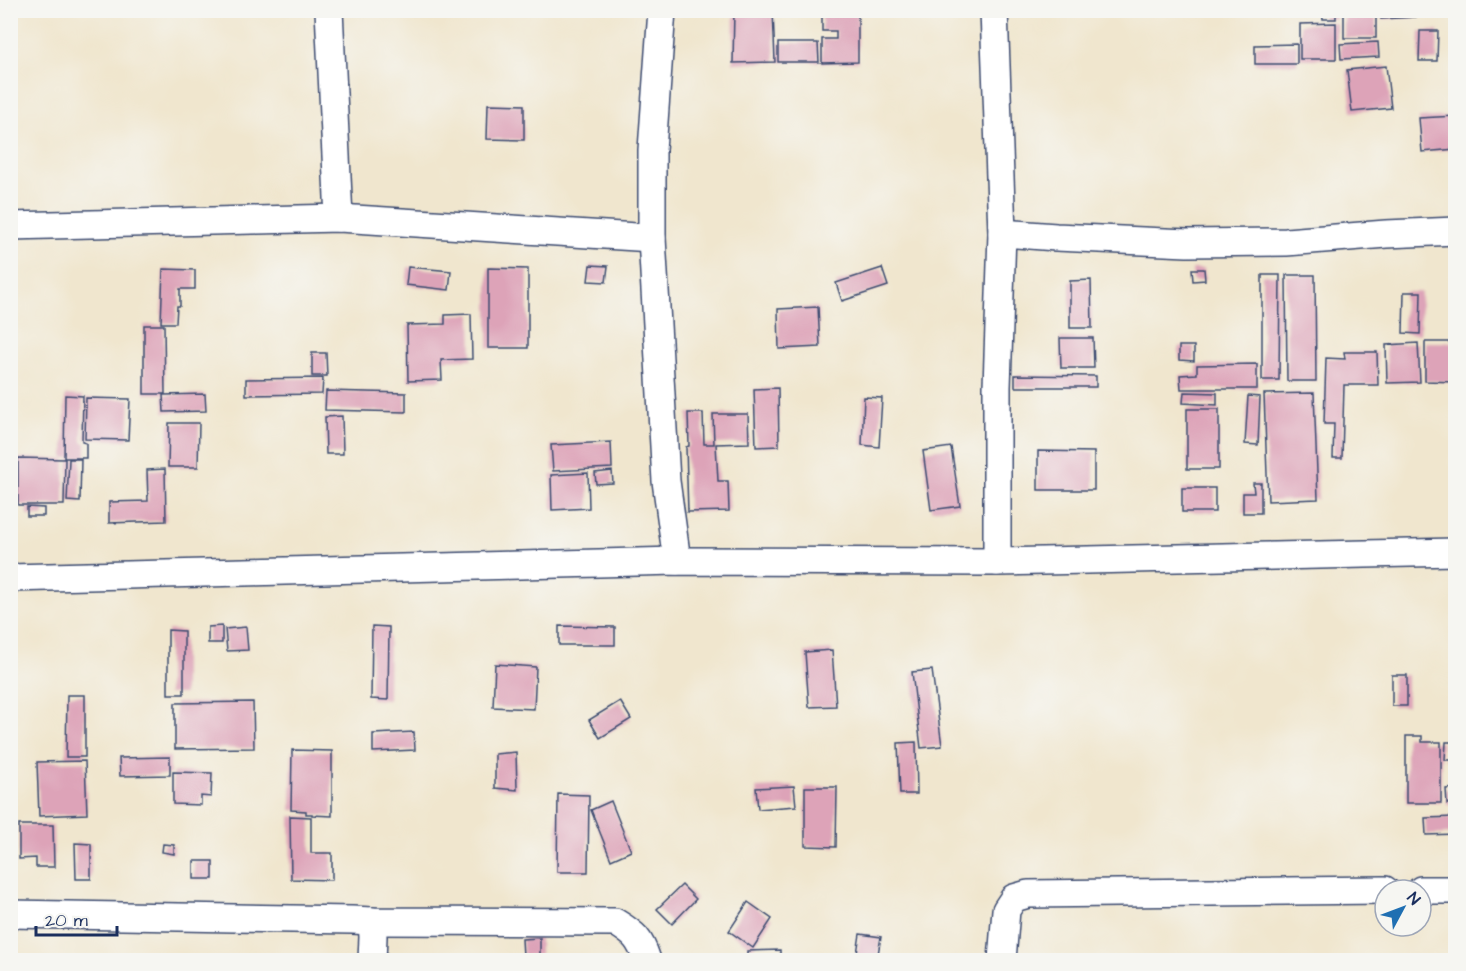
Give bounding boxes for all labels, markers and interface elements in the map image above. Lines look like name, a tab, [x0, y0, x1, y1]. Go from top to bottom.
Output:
north arrow	[1373, 878, 1433, 938]
text: N	[1402, 888, 1425, 910]
scale bar	[36, 899, 117, 937]
text: 20 m	[45, 908, 88, 933]

